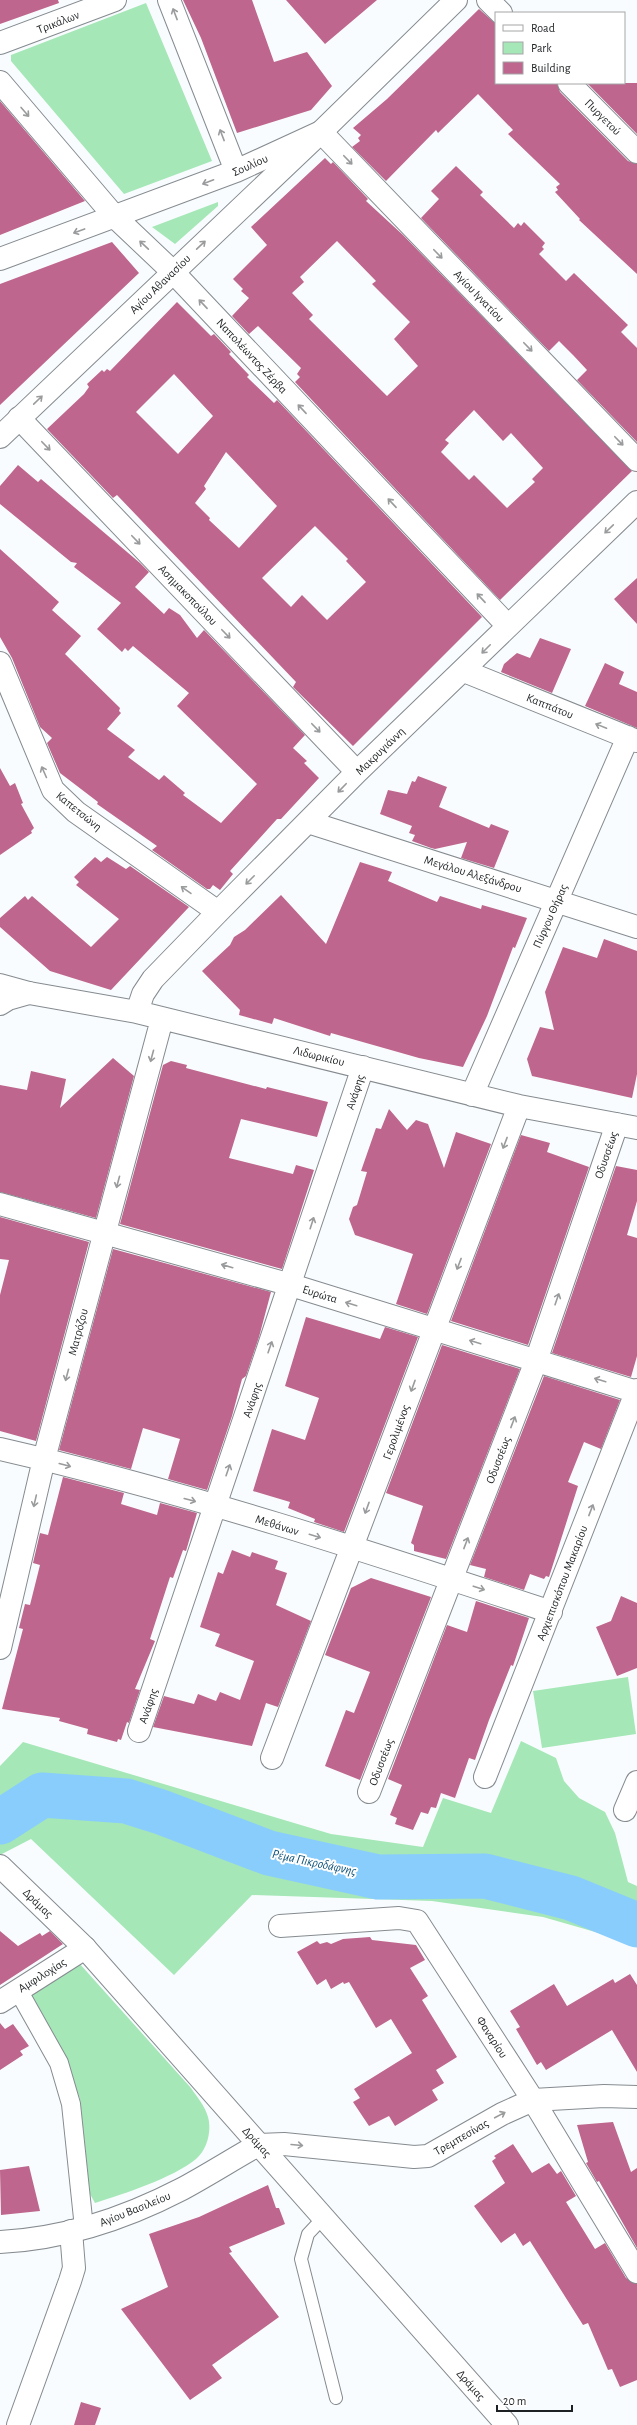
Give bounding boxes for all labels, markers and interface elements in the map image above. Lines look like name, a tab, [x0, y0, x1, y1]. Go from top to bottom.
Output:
street label: Τρικάλων	[35, 8, 81, 36]
one-way arrow	[170, 8, 178, 20]
legend	[495, 12, 625, 84]
text: Road	[531, 22, 555, 34]
text: Park	[531, 42, 552, 54]
text: Building	[531, 62, 571, 74]
street label: Πυργετού	[583, 97, 623, 137]
one-way arrow	[21, 106, 30, 117]
one-way arrow	[217, 130, 225, 142]
street label: Σουλίου	[230, 152, 270, 178]
one-way arrow	[343, 155, 353, 165]
one-way arrow	[202, 179, 215, 186]
one-way arrow	[73, 227, 85, 235]
one-way arrow	[139, 240, 149, 250]
one-way arrow	[196, 240, 206, 250]
one-way arrow	[433, 249, 443, 259]
street label: Αγίου Αθανασίου	[127, 252, 193, 316]
street label: Αγίου Ιγνατίου	[452, 268, 507, 324]
one-way arrow	[199, 299, 208, 309]
street label: Ναπολέωντος Ζέρβα	[214, 316, 290, 396]
one-way arrow	[524, 342, 533, 352]
one-way arrow	[33, 395, 43, 405]
one-way arrow	[297, 404, 307, 414]
one-way arrow	[614, 436, 624, 446]
one-way arrow	[41, 441, 51, 451]
one-way arrow	[387, 498, 396, 508]
one-way arrow	[604, 524, 614, 534]
one-way arrow	[131, 535, 141, 545]
street label: Ασημακοπούλου	[156, 563, 220, 628]
one-way arrow	[476, 593, 486, 603]
one-way arrow	[221, 629, 231, 639]
one-way arrow	[481, 644, 491, 654]
street label: Καππάτου	[525, 691, 575, 721]
one-way arrow	[595, 722, 607, 730]
one-way arrow	[311, 723, 321, 733]
street label: Μακρυγιάννη	[353, 725, 407, 777]
one-way arrow	[40, 767, 48, 779]
one-way arrow	[337, 783, 347, 793]
street label: Καπετσώνη	[54, 789, 104, 833]
street label: Μεγάλου Αλεξάνδρου	[422, 853, 523, 896]
one-way arrow	[245, 875, 255, 885]
street label: Πύργου Θήρας	[531, 882, 570, 950]
one-way arrow	[181, 885, 192, 894]
street label: Λιδωρικίου	[292, 1044, 346, 1068]
one-way arrow	[148, 1050, 155, 1063]
street label: Ανάφης	[344, 1073, 367, 1111]
street label: Οδυσσέως	[592, 1129, 621, 1181]
one-way arrow	[500, 1136, 508, 1148]
one-way arrow	[114, 1175, 122, 1188]
one-way arrow	[309, 1217, 316, 1230]
one-way arrow	[454, 1258, 462, 1270]
one-way arrow	[220, 1262, 233, 1269]
street label: Ευρώτα	[301, 1283, 339, 1305]
one-way arrow	[554, 1293, 561, 1306]
one-way arrow	[346, 1299, 358, 1307]
street label: Ματρόζου	[66, 1307, 91, 1357]
one-way arrow	[469, 1338, 482, 1345]
one-way arrow	[267, 1341, 275, 1353]
one-way arrow	[63, 1369, 70, 1382]
one-way arrow	[593, 1376, 606, 1383]
one-way arrow	[408, 1379, 416, 1391]
street label: Ανάφης	[240, 1381, 265, 1419]
street label: Γερολιμένος	[381, 1403, 413, 1461]
one-way arrow	[509, 1416, 517, 1428]
street label: Οδυσσέως	[484, 1435, 513, 1485]
one-way arrow	[58, 1462, 71, 1469]
one-way arrow	[225, 1464, 233, 1476]
one-way arrow	[30, 1494, 38, 1507]
one-way arrow	[184, 1496, 197, 1504]
one-way arrow	[363, 1501, 371, 1513]
one-way arrow	[587, 1505, 595, 1517]
street label: Μεθάνων	[254, 1513, 300, 1537]
street label: Αρχιεπισκόπου Μακαρίου	[534, 1524, 590, 1642]
one-way arrow	[308, 1533, 321, 1540]
one-way arrow	[462, 1537, 470, 1549]
one-way arrow	[472, 1585, 485, 1592]
street label: Ανάφης	[136, 1687, 161, 1725]
street label: Οδυσσέως	[367, 1737, 396, 1787]
water label: Ρέμα Πικροδάφνης	[271, 1848, 358, 1878]
street label: Δράμας	[20, 1886, 56, 1921]
street label: Αμφιλοχίας	[16, 1955, 69, 1995]
street label: Φαναρίου	[474, 2014, 510, 2060]
one-way arrow	[494, 2111, 506, 2118]
street label: Τρεμπεσίνας	[432, 2116, 491, 2158]
street label: Δράμας	[240, 2124, 274, 2160]
one-way arrow	[290, 2141, 303, 2149]
street label: Αγίου Βασιλείου	[98, 2189, 172, 2229]
street label: Δράμας	[454, 2367, 488, 2404]
scale bar	[497, 2387, 572, 2413]
text: 20 m	[503, 2395, 526, 2407]

